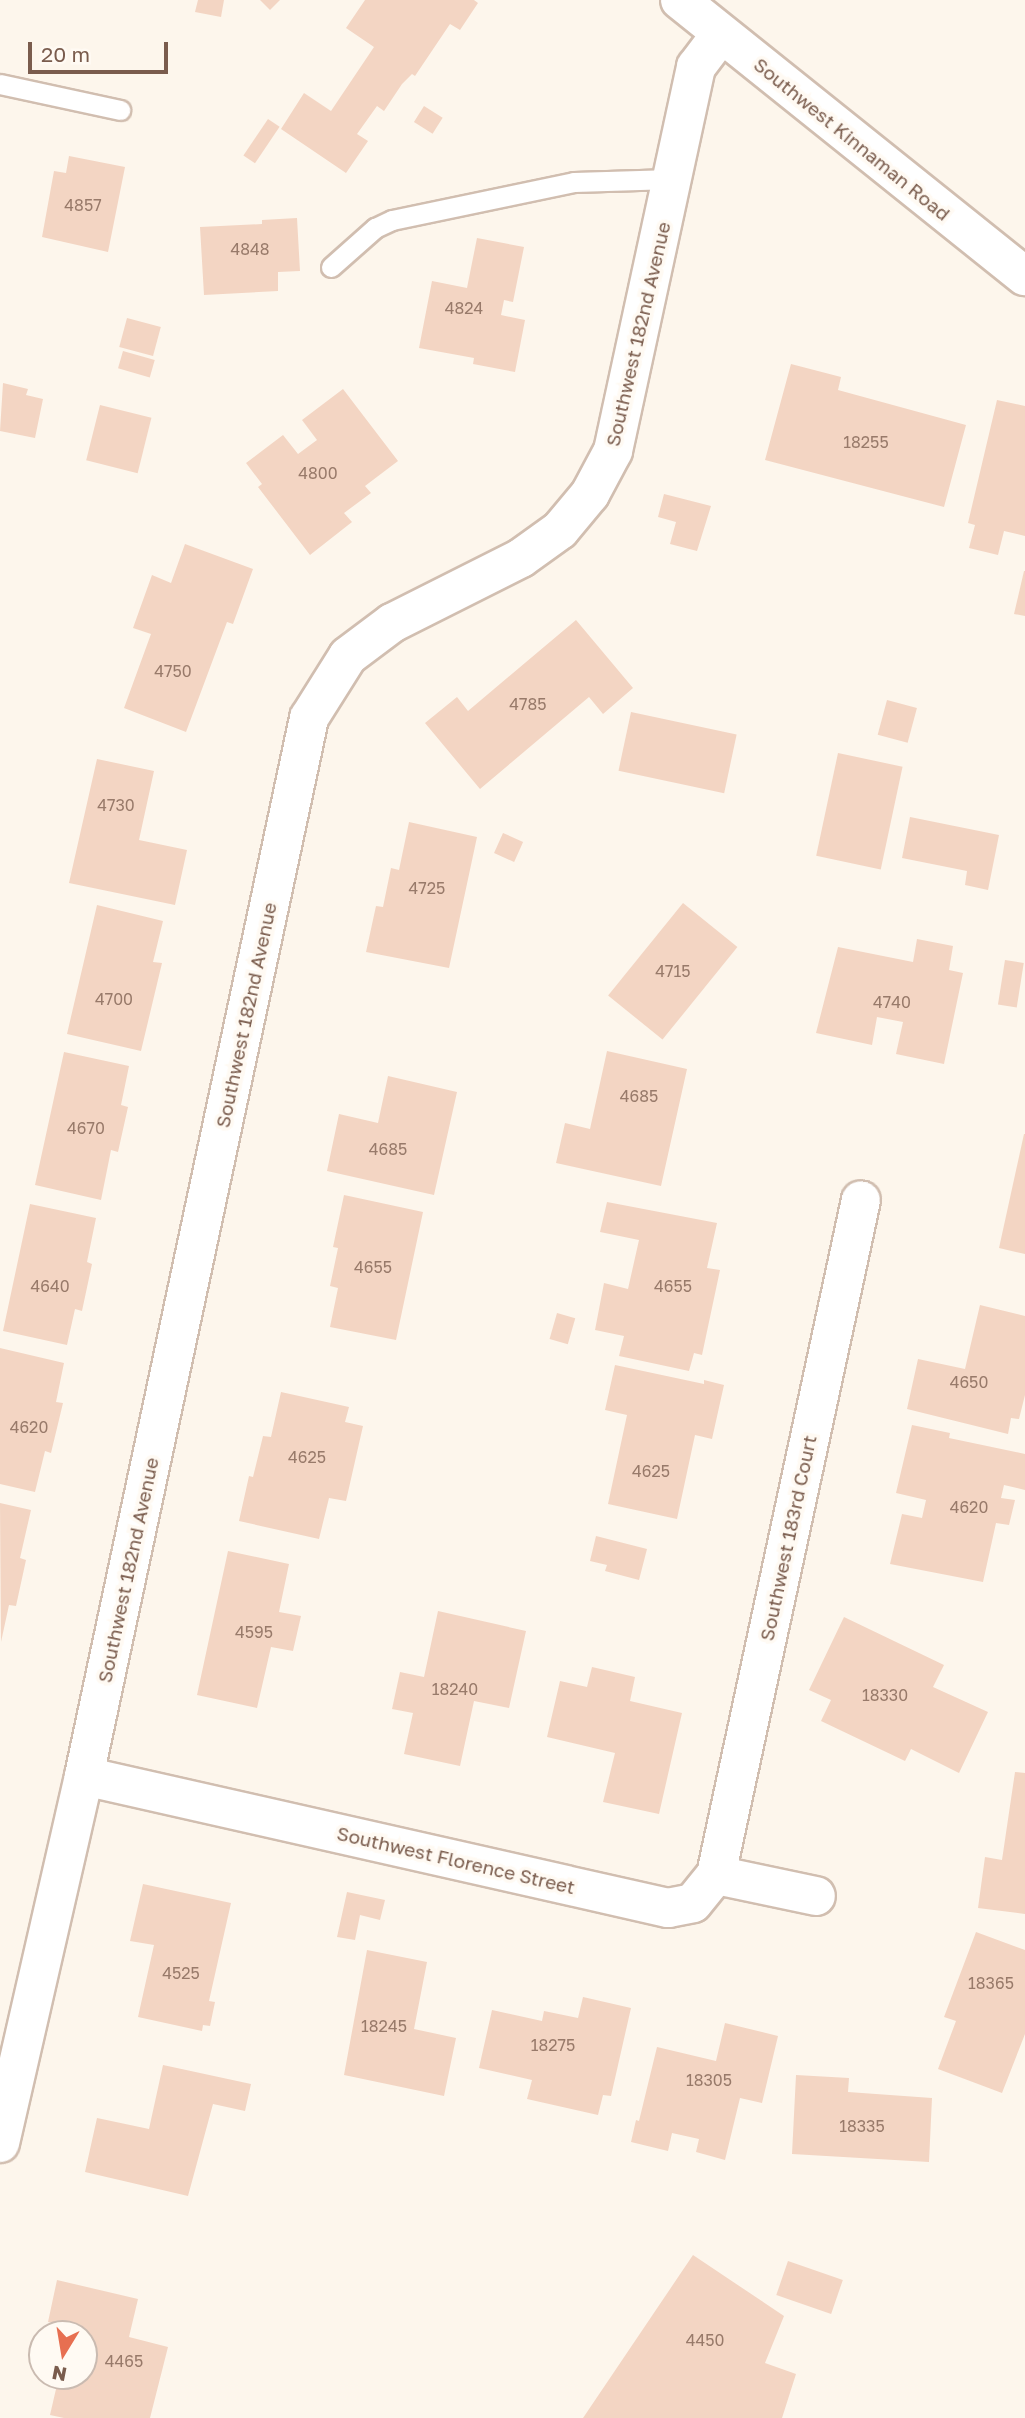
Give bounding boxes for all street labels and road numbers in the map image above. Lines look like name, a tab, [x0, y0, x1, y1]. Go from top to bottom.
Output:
street label: Southwest Kinnaman Road	[749, 53, 955, 225]
street label: Southwest 182nd Avenue	[601, 219, 675, 449]
street label: Southwest 182nd Avenue	[211, 900, 281, 1130]
street label: Southwest 183rd Court	[755, 1433, 821, 1643]
street label: Southwest 182nd Avenue	[93, 1455, 163, 1685]
street label: Southwest Florence Street	[335, 1821, 577, 1899]

